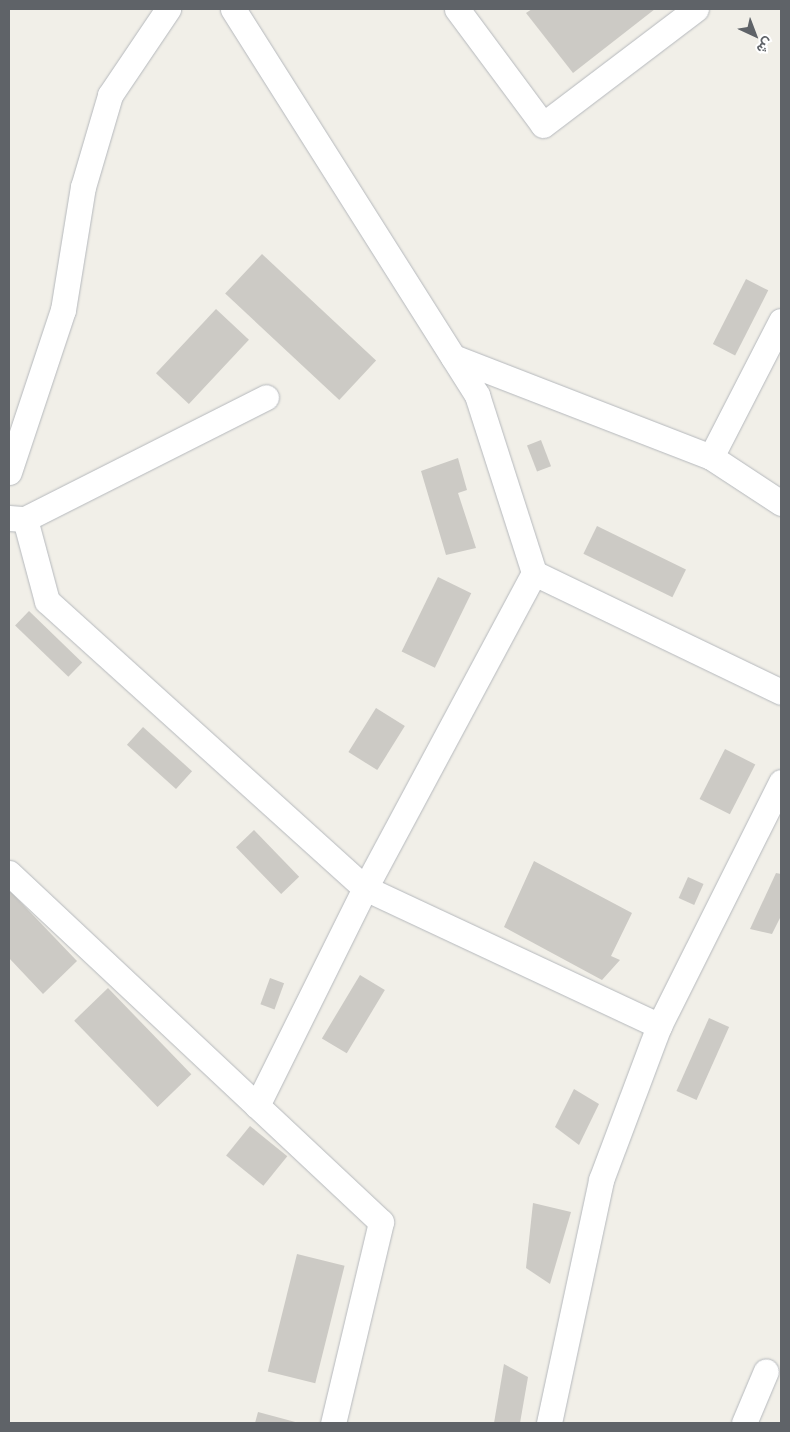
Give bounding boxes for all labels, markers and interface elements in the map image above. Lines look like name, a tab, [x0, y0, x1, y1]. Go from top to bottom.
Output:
north arrow	[730, 10, 780, 60]
text: ش	[754, 34, 778, 58]

